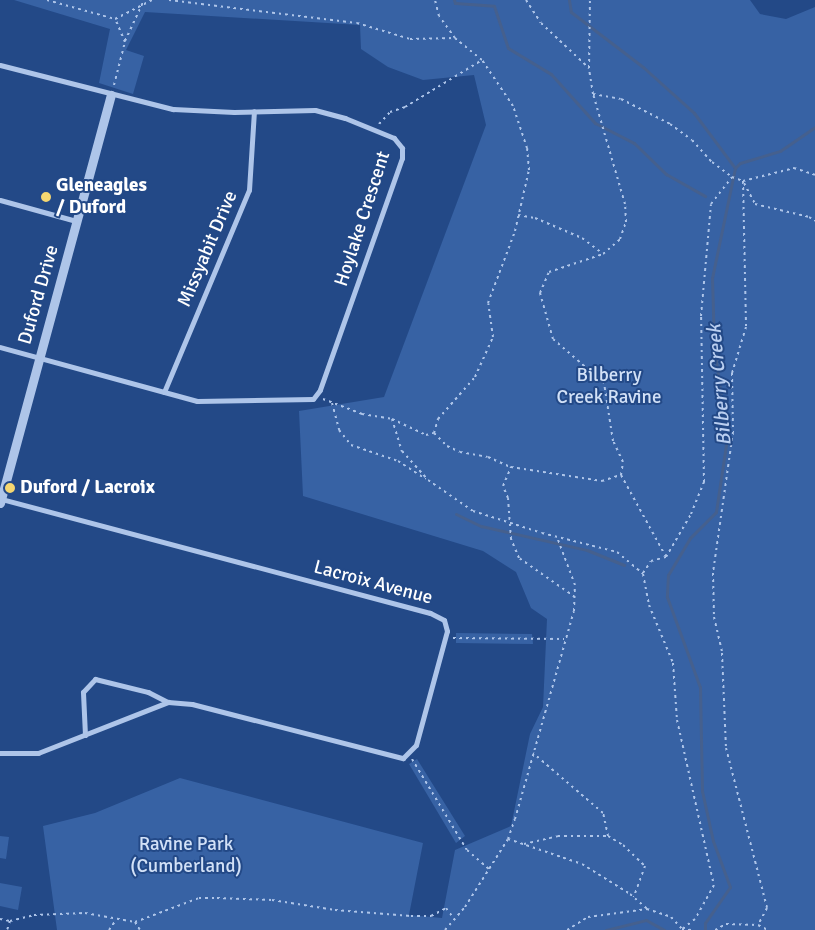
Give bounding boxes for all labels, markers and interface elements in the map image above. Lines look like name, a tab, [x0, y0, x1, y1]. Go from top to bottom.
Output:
street label: Hoylake Crescent	[330, 149, 396, 289]
place label: Gleneagles / Duford	[56, 175, 147, 219]
street label: Missyabit Drive	[173, 188, 243, 310]
marker: Gleneagles / Duford	[40, 191, 52, 203]
street label: Duford Drive	[14, 243, 64, 347]
water label: Bilberry Creek	[702, 323, 736, 447]
park label: Bilberry Creek Ravine	[557, 365, 661, 409]
place label: Duford / Lacroix	[20, 477, 155, 499]
marker: Duford / Lacroix	[4, 482, 16, 494]
street label: Lacroix Avenue	[311, 556, 435, 610]
park label: Ravine Park (Cumberland)	[130, 834, 242, 878]

